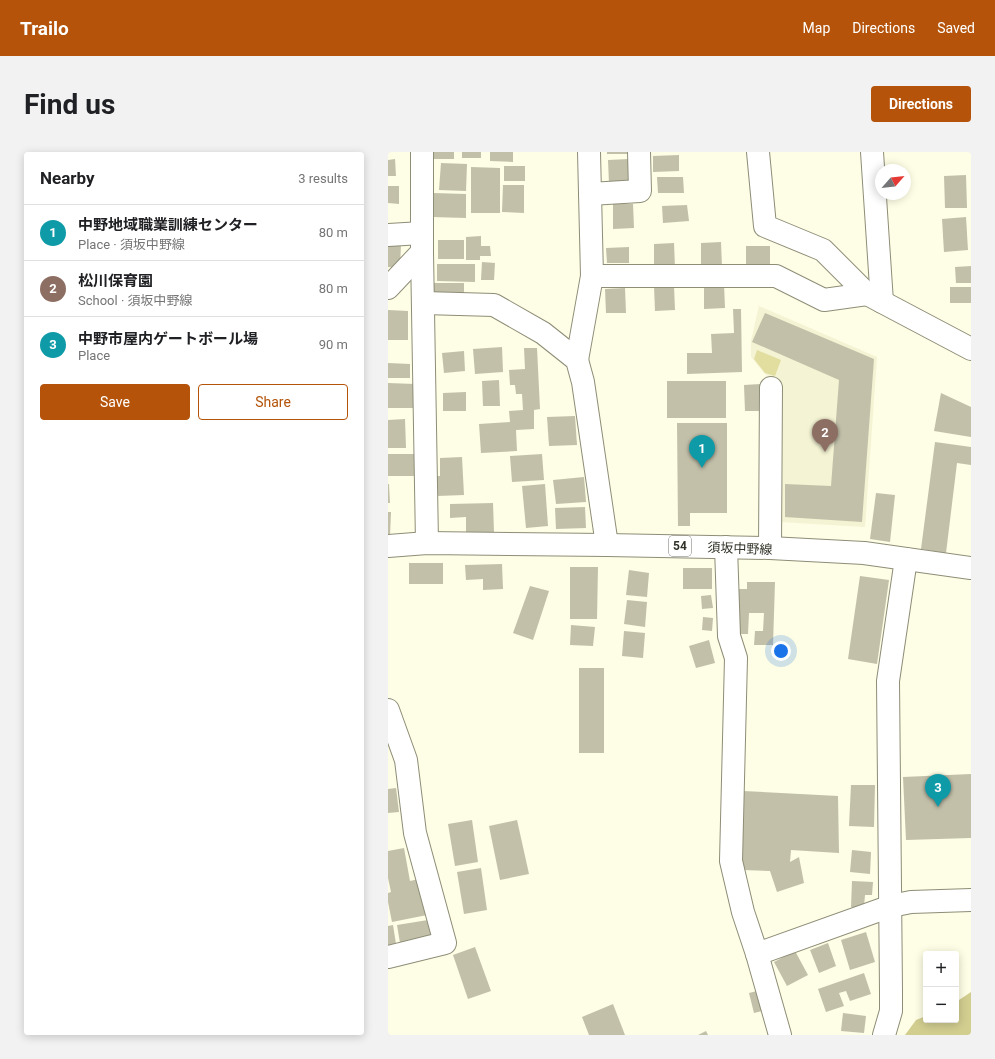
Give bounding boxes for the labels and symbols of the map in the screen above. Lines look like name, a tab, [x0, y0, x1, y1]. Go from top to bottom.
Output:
north arrow	[875, 164, 911, 200]
pin: 2	[812, 419, 838, 452]
pin: 1	[689, 435, 715, 468]
road number: 54	[669, 536, 691, 556]
street label: 須坂中野線	[707, 540, 773, 557]
your location	[771, 641, 791, 661]
pin: 3	[925, 774, 951, 807]

